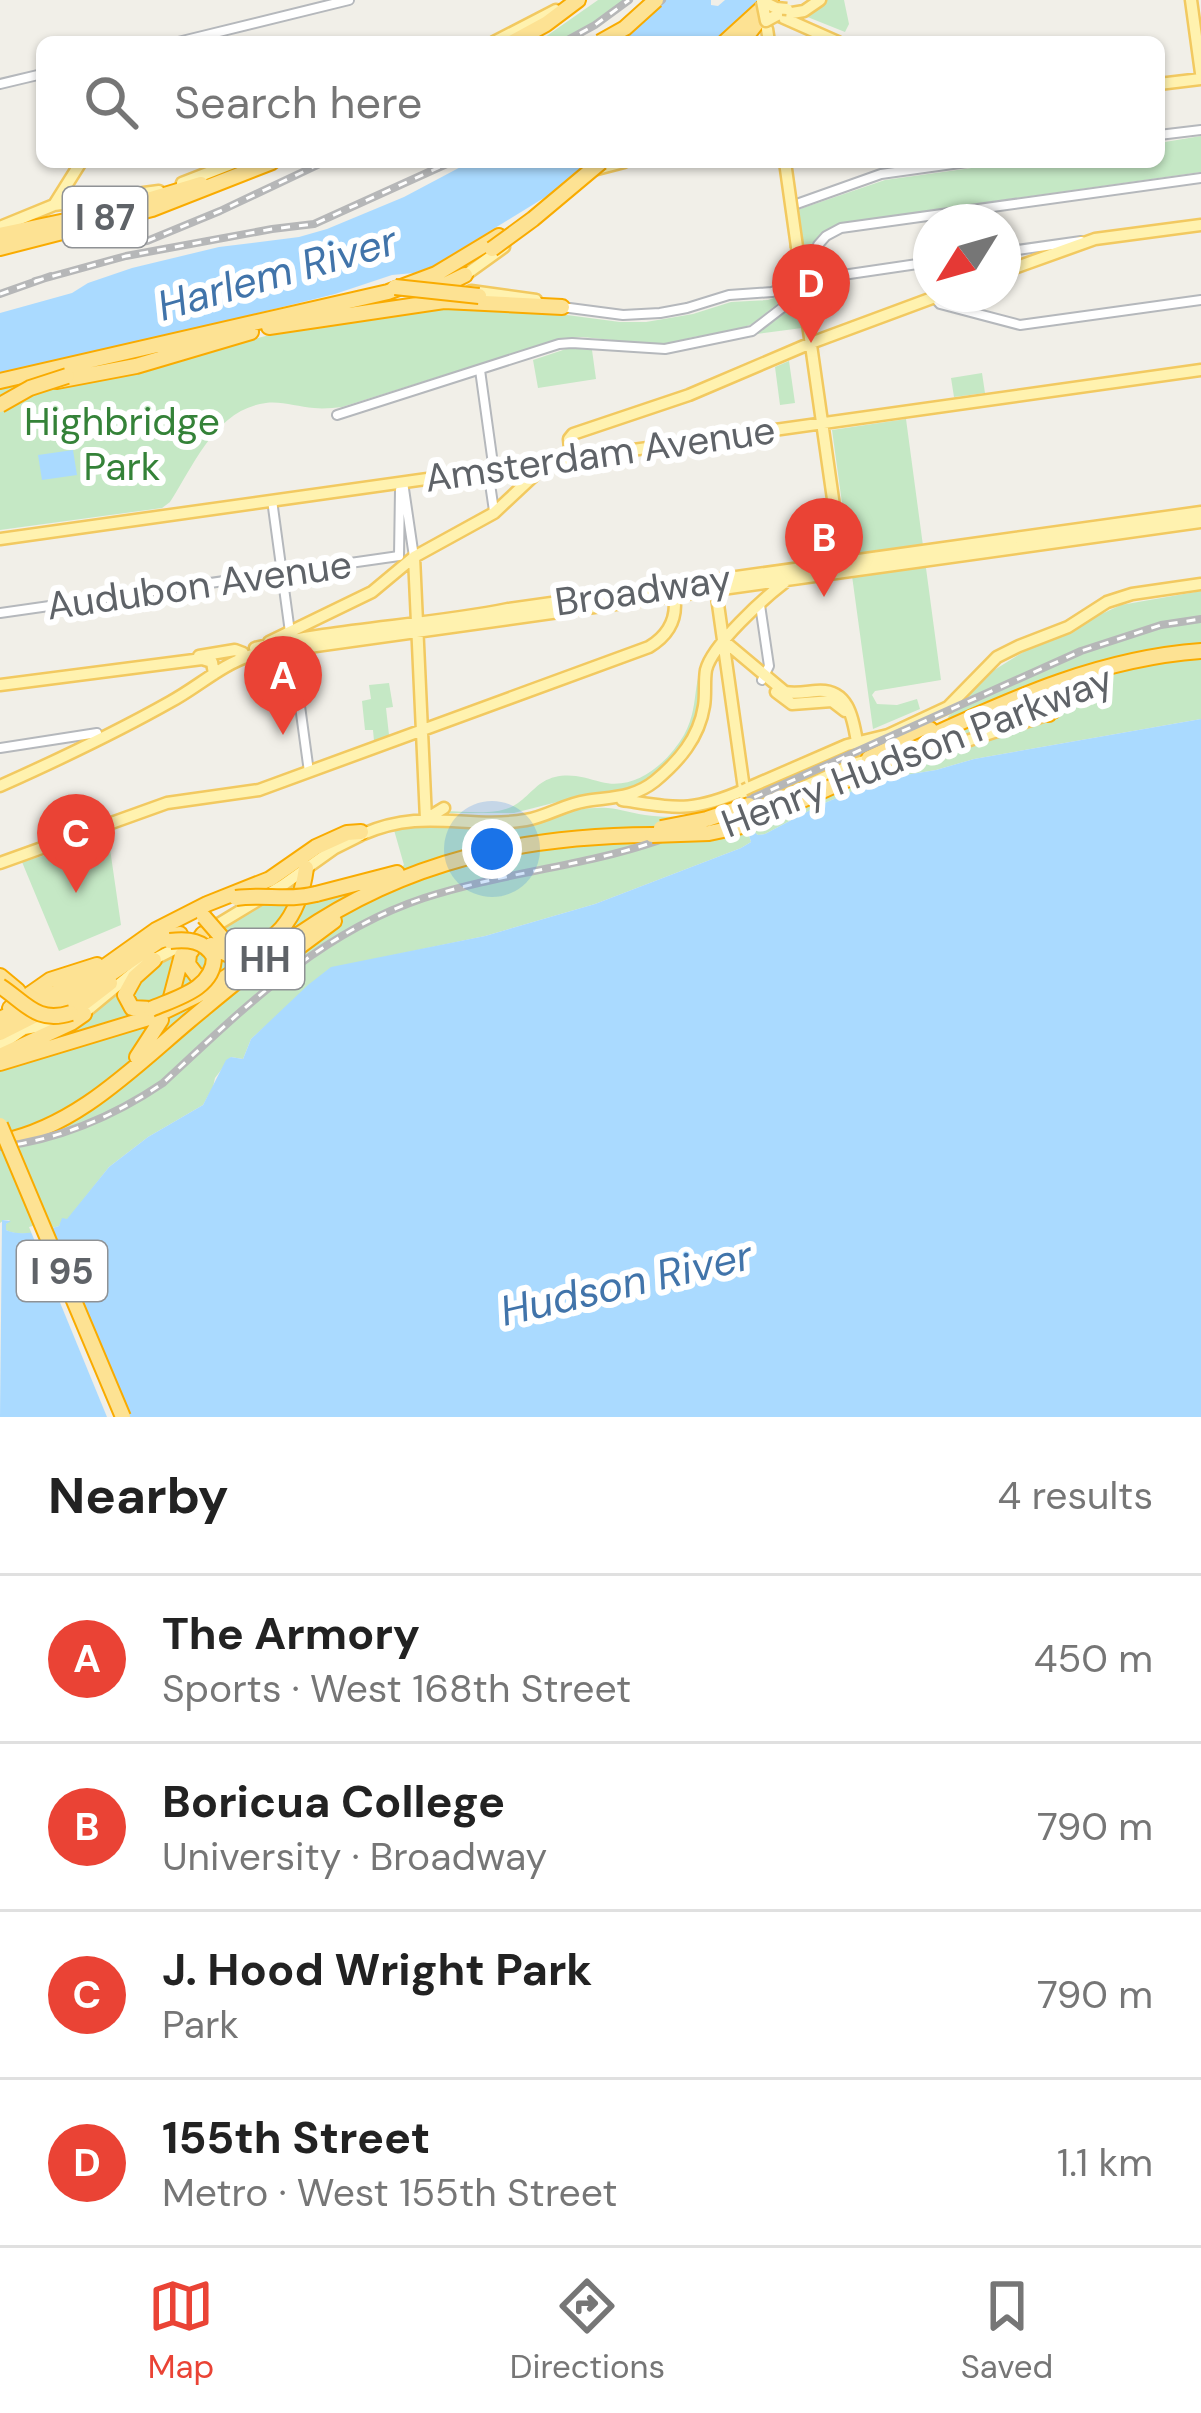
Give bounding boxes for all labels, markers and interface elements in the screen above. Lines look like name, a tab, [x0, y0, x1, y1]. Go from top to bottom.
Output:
search box	[36, 36, 1165, 168]
icon: search	[78, 69, 144, 135]
text: Search here	[174, 73, 422, 132]
road number: I 87	[63, 187, 147, 247]
north arrow	[913, 204, 1021, 312]
water label: Harlem River	[151, 212, 404, 333]
pin: D	[772, 244, 850, 343]
park label: Highbridge Park	[24, 396, 220, 492]
street label: Amsterdam Avenue	[422, 404, 778, 504]
pin: B	[785, 498, 863, 597]
street label: Audubon Avenue	[43, 538, 355, 632]
street label: Broadway	[552, 552, 734, 628]
pin: A	[244, 636, 322, 735]
street label: Henry Hudson Parkway	[714, 653, 1120, 849]
pin: C	[37, 794, 115, 893]
your location	[462, 819, 522, 879]
road number: HH	[226, 929, 304, 989]
water label: Hudson River	[495, 1227, 759, 1339]
road number: I 95	[17, 1241, 107, 1301]
text: Nearby	[48, 1462, 229, 1529]
text: 4 results	[998, 1470, 1153, 1521]
text: The Armory	[162, 1604, 420, 1663]
text: A	[73, 1633, 101, 1684]
text: 450 m	[1034, 1633, 1153, 1684]
text: Sports · West 168th Street	[162, 1663, 631, 1714]
text: Boricua College	[162, 1772, 505, 1831]
text: B	[75, 1801, 99, 1852]
text: 790 m	[1037, 1801, 1153, 1852]
text: University · Broadway	[162, 1831, 547, 1882]
text: J. Hood Wright Park	[162, 1940, 592, 1999]
text: C	[73, 1969, 101, 2020]
text: 790 m	[1037, 1969, 1153, 2020]
text: Park	[162, 1999, 239, 2050]
text: 155th Street	[162, 2108, 430, 2167]
text: D	[73, 2137, 101, 2188]
text: 1.1 km	[1057, 2137, 1153, 2188]
text: Metro · West 155th Street	[162, 2167, 618, 2218]
tab: Map	[148, 2273, 214, 2388]
tab: Directions	[510, 2273, 665, 2388]
tab: Saved	[961, 2273, 1053, 2388]

